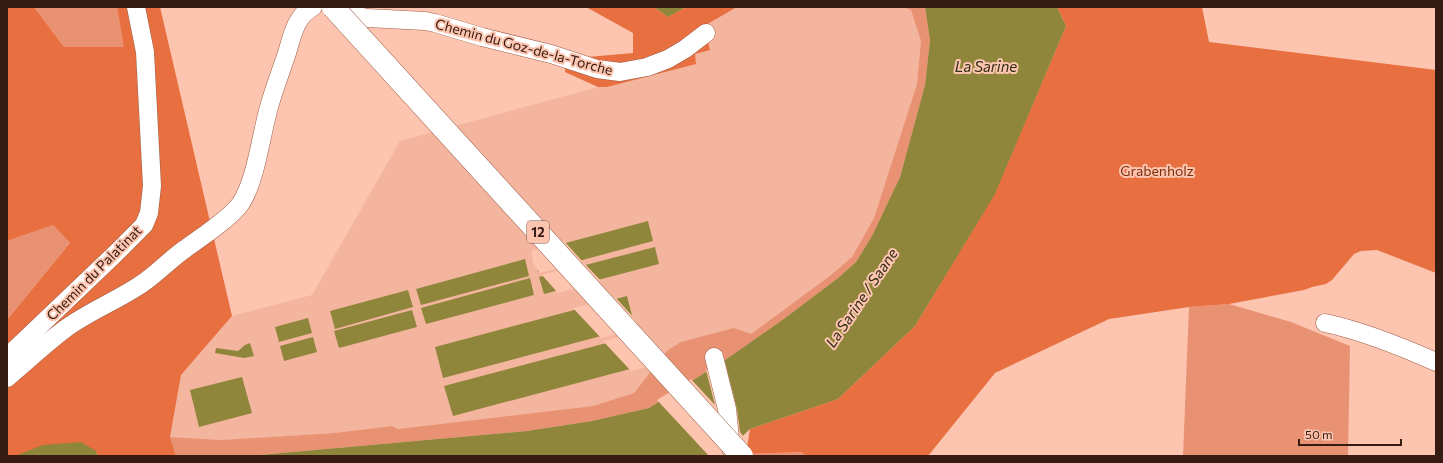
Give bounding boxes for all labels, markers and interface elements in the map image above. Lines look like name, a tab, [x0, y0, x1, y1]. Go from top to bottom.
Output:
street label: Chemin du Goz-de-la-Torche	[434, 15, 615, 78]
water label: La Sarine	[955, 57, 1017, 75]
park label: Grabenholz	[1120, 162, 1194, 179]
street label: Chemin du Palatinat	[43, 221, 145, 324]
road number: 12	[527, 221, 549, 243]
water label: La Sarine / Saane	[821, 244, 901, 350]
scale bar	[1299, 421, 1401, 447]
text: 50 m	[1305, 427, 1333, 441]

